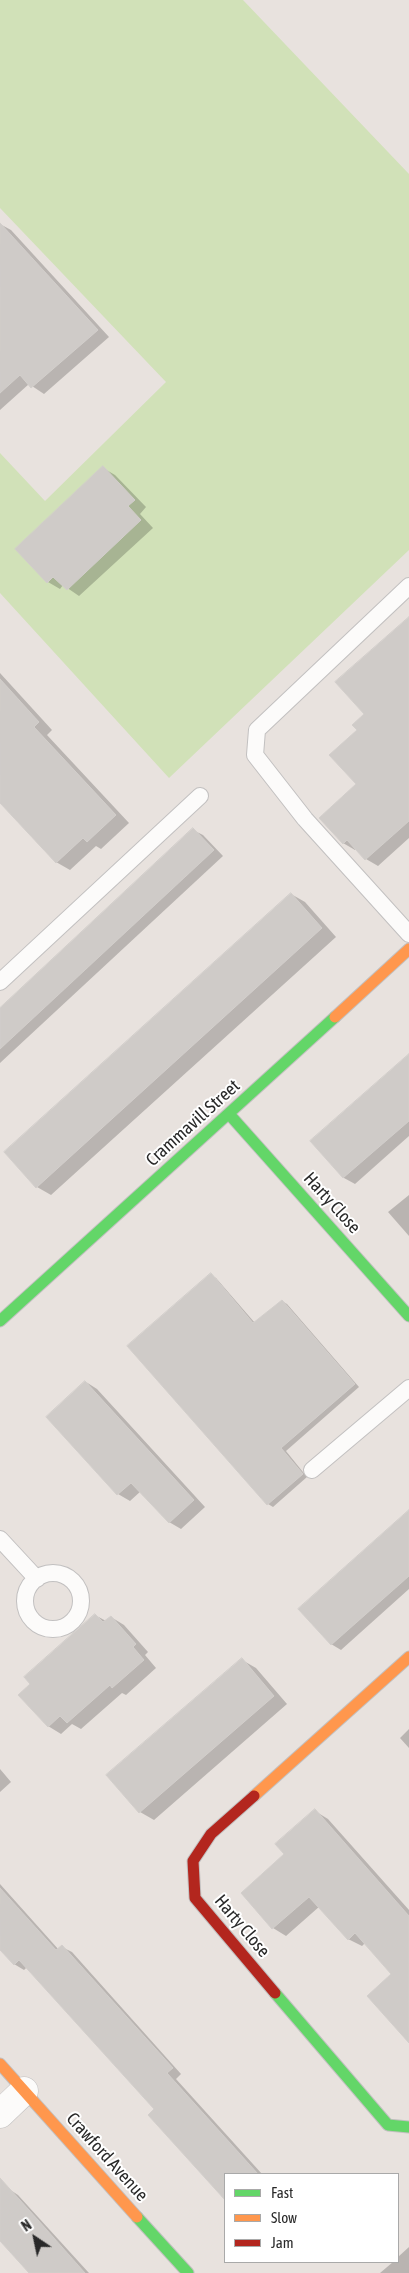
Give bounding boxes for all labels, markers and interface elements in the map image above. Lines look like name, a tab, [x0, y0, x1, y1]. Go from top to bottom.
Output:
street label: Crammavill Street	[142, 1075, 244, 1171]
street label: Harty Close	[299, 1168, 365, 1238]
street label: Harty Close	[210, 1890, 274, 1962]
street label: Crawford Avenue	[62, 2108, 152, 2206]
legend	[224, 2173, 399, 2263]
text: Fast	[271, 2184, 293, 2201]
text: Slow	[271, 2209, 297, 2226]
north arrow	[10, 2213, 60, 2263]
text: N	[19, 2217, 35, 2235]
text: Jam	[271, 2234, 294, 2251]

